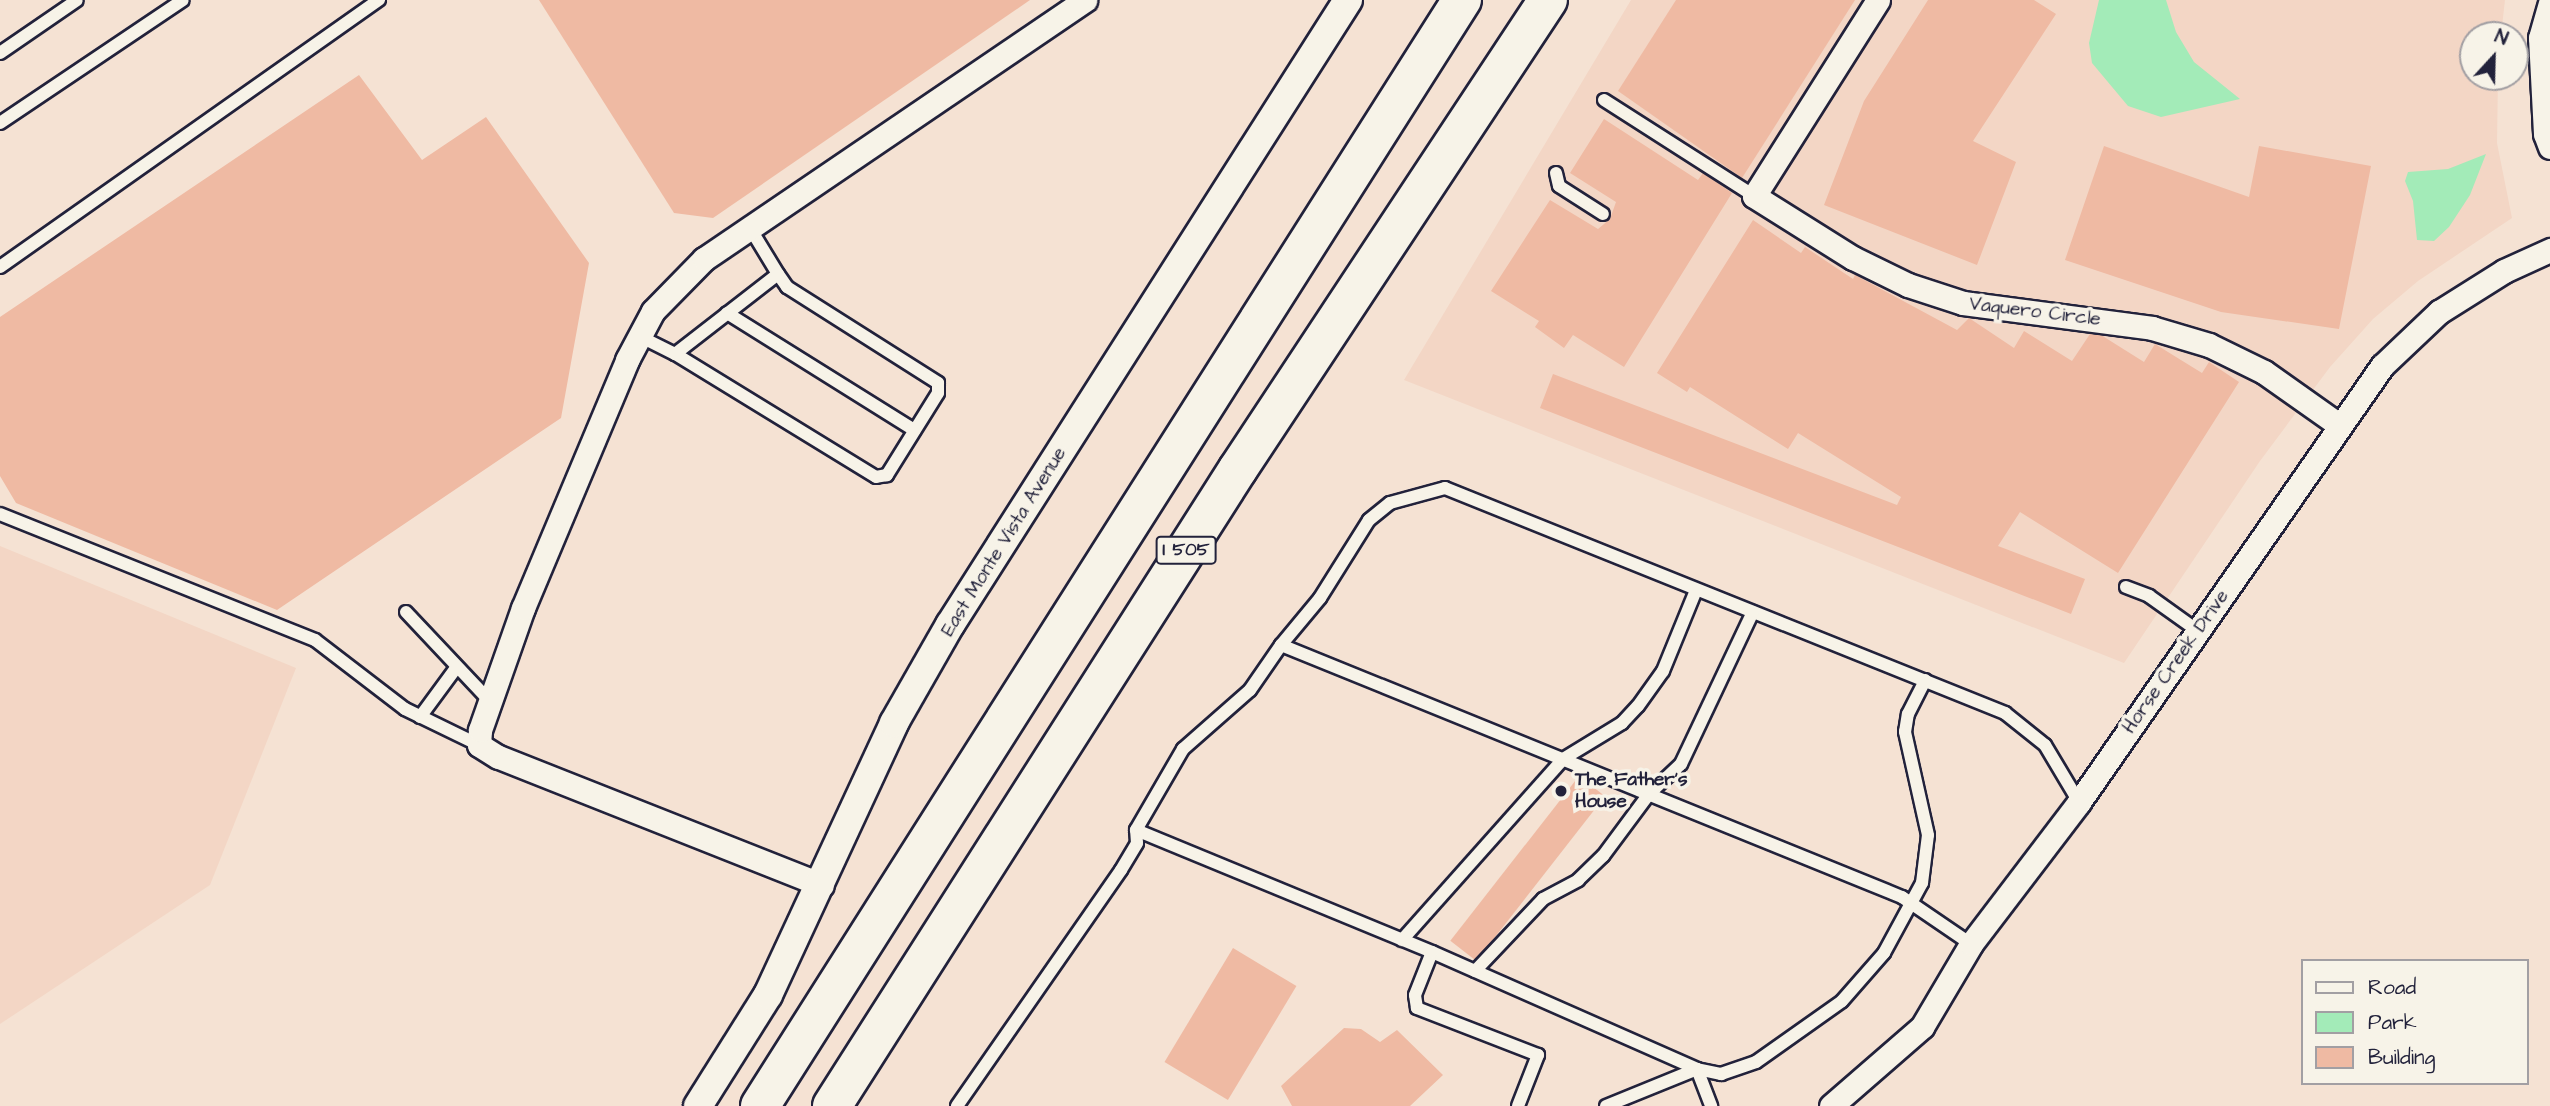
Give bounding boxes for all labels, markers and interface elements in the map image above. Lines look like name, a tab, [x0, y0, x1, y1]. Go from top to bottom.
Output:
north arrow	[2459, 21, 2529, 91]
text: N	[2491, 23, 2512, 53]
street label: Vaquero Circle	[1968, 293, 2102, 331]
street label: East Monte Vista Avenue	[937, 443, 1071, 641]
road number: I 505	[1154, 536, 1218, 564]
street label: Horse Creek Drive	[2118, 586, 2234, 738]
place label: The Father's House	[1575, 769, 1687, 813]
marker: The Father's House	[1553, 783, 1569, 799]
legend	[2302, 959, 2529, 1085]
text: Road	[2368, 973, 2416, 1002]
text: Park	[2368, 1008, 2417, 1037]
text: Building	[2368, 1043, 2435, 1072]

